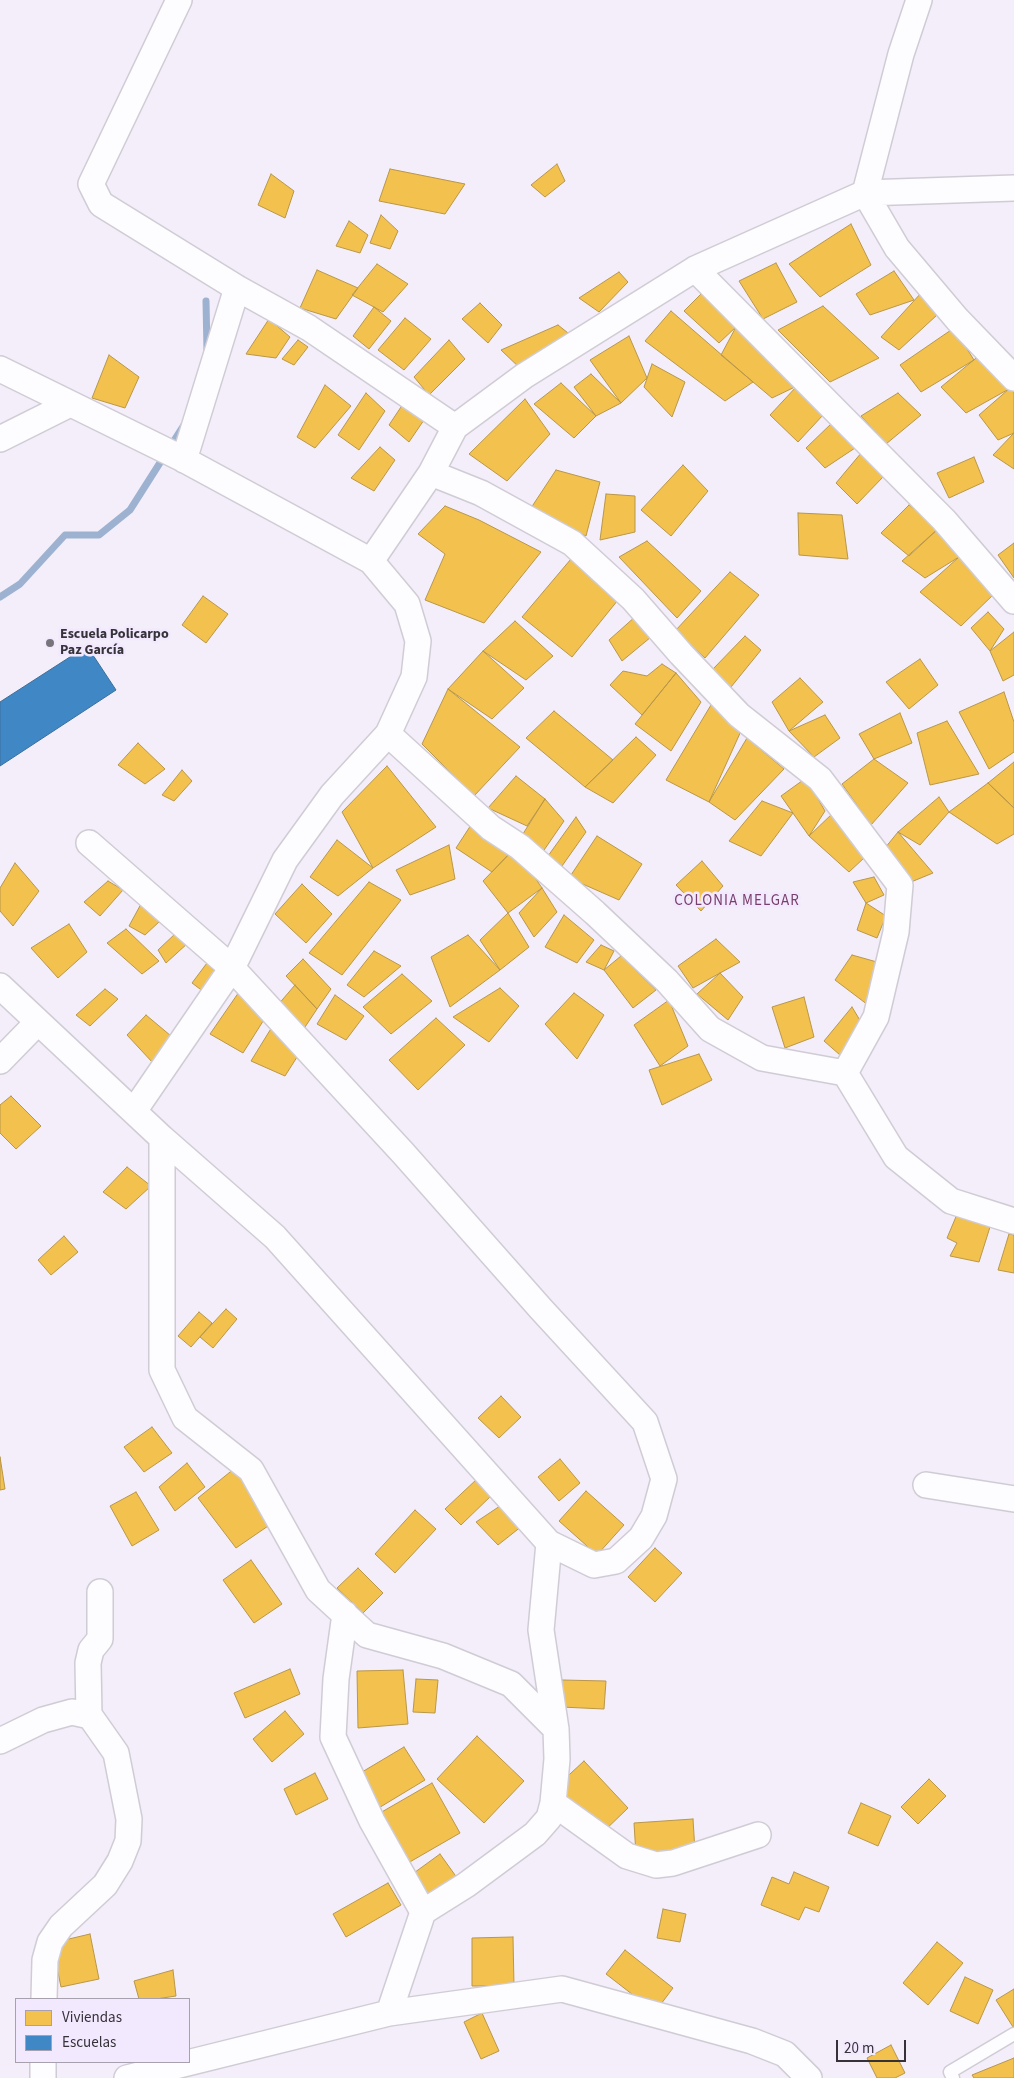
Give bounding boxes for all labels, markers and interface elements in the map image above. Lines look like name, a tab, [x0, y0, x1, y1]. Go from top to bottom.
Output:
place label: Escuela Policarpo Paz García	[60, 627, 169, 660]
marker: Escuela Policarpo Paz García	[44, 637, 56, 649]
district label: COLONIA MELGAR	[673, 893, 801, 911]
legend	[15, 1998, 190, 2063]
text: Viviendas	[62, 2007, 122, 2028]
scale bar	[839, 2030, 909, 2062]
text: Escuelas	[62, 2032, 116, 2053]
text: 20 m	[844, 2038, 874, 2059]

